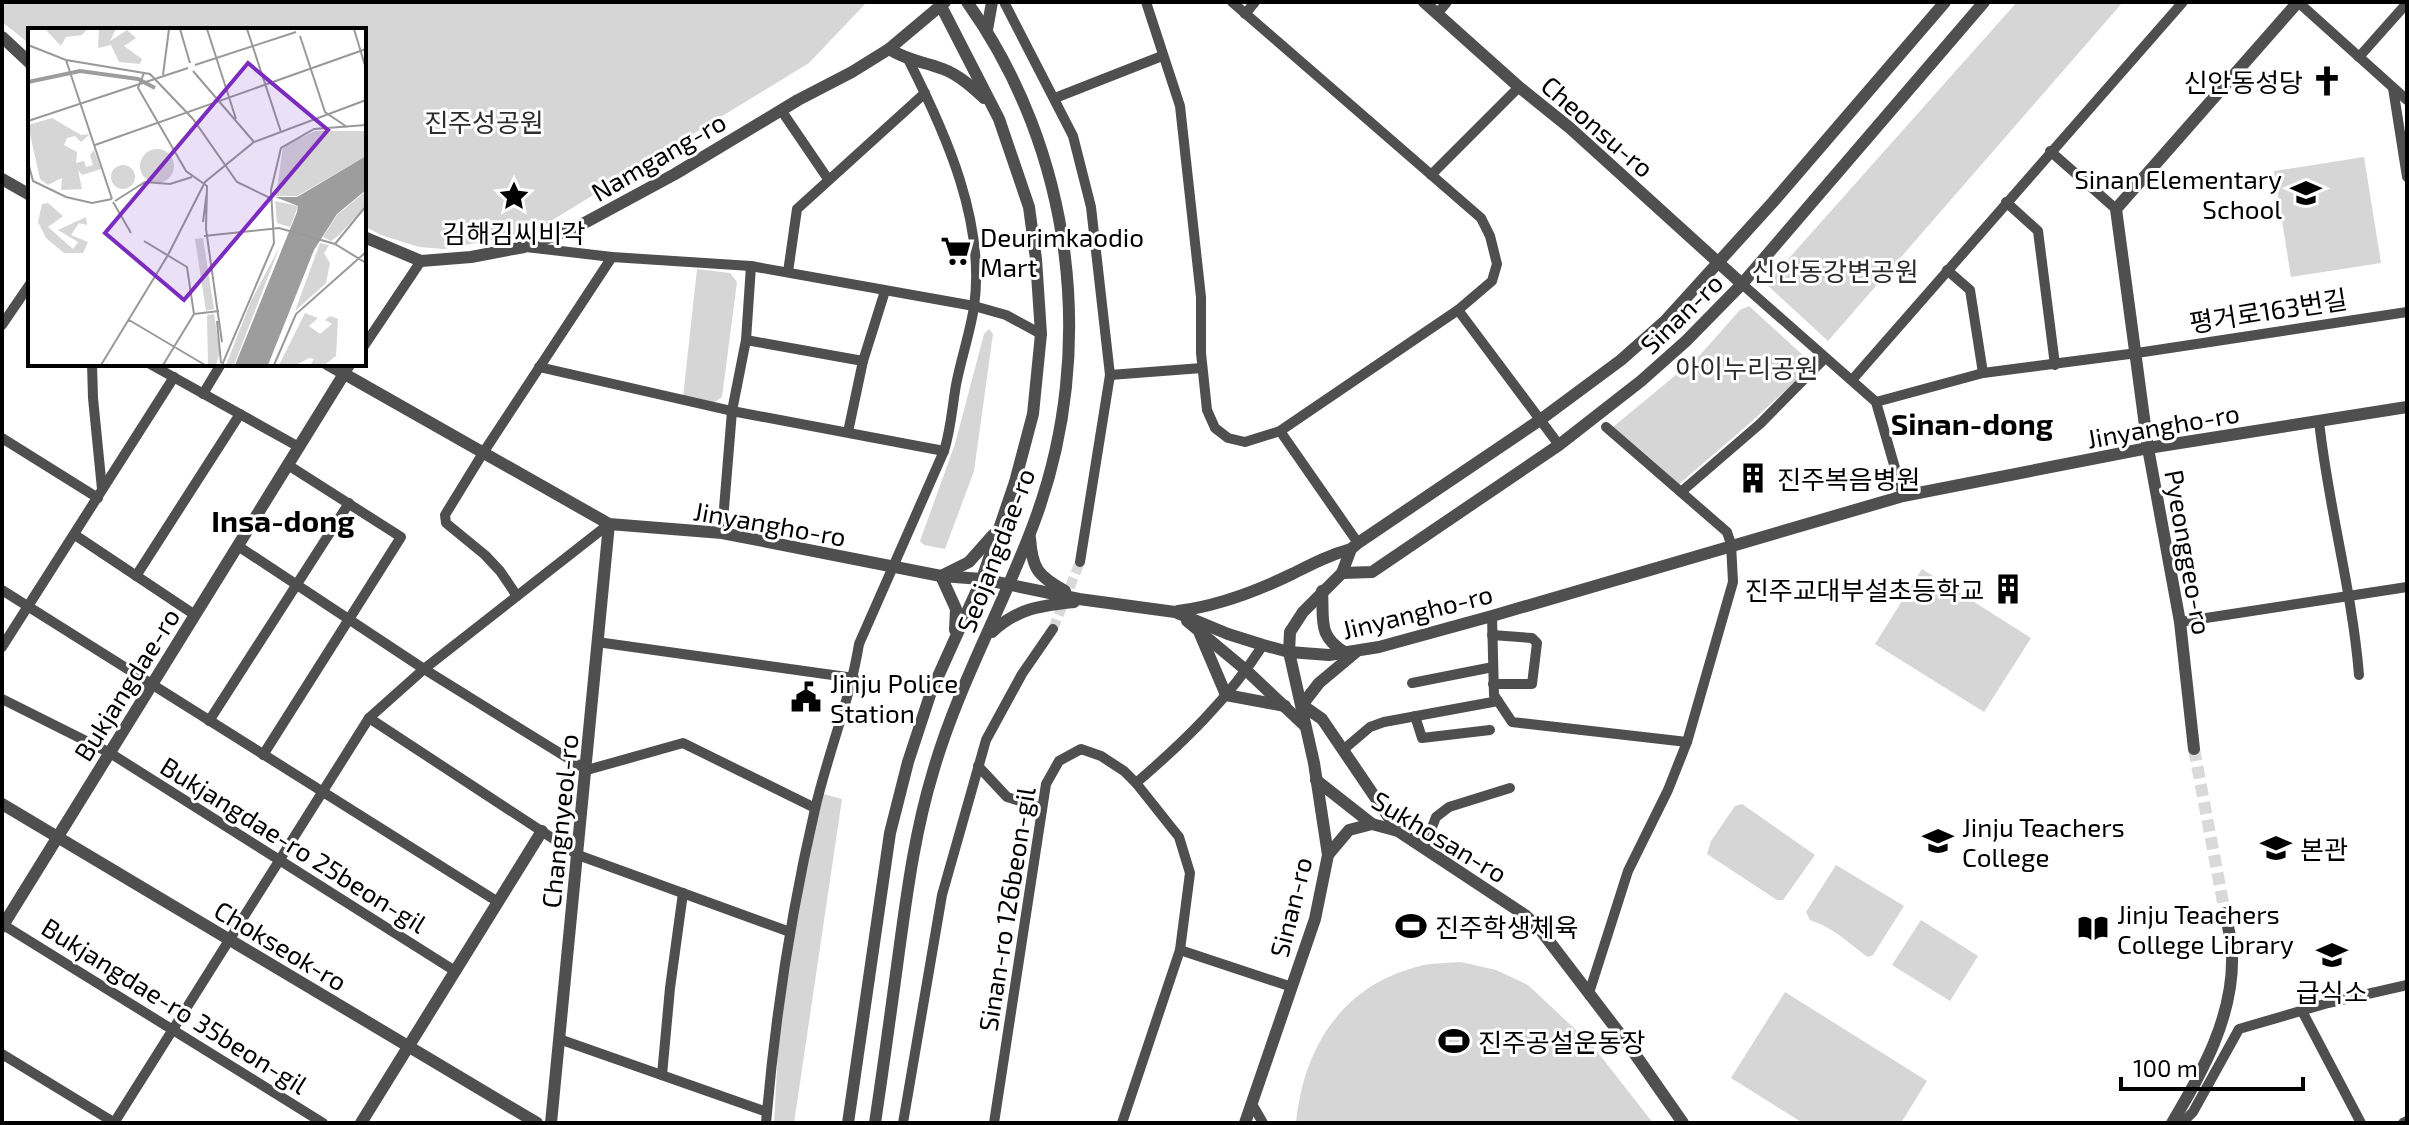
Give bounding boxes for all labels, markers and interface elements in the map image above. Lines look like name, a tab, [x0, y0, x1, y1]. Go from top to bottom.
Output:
inset map	[28, 28, 366, 366]
church icon: 신안동성당	[2310, 64, 2344, 98]
place label: 신안동성당	[2183, 66, 2303, 97]
street label: Cheonsu-ro	[1536, 69, 1660, 183]
street label: Namgang-ro	[585, 105, 731, 207]
park label: 진주성공원	[424, 106, 544, 137]
place label: Sinan Elementary School	[2074, 163, 2282, 224]
school or university icon: Sinan Elementary School	[2289, 176, 2323, 210]
place icon: 김해김씨비각	[497, 179, 531, 213]
place label: 김해김씨비각	[442, 217, 586, 248]
place label: Deurimkaodio Mart	[980, 221, 1144, 282]
supermarket icon: Deurimkaodio Mart	[939, 234, 973, 268]
park label: 신안동강변공원	[1751, 255, 1919, 286]
street label: Sinan-ro	[1634, 266, 1728, 360]
street label: 평거로163번길	[2187, 282, 2349, 338]
park label: 아이누리공원	[1675, 352, 1819, 383]
street label: Jinyangho-ro	[2084, 396, 2242, 454]
district label: Sinan-dong	[1891, 405, 2054, 441]
building icon: 진주복음병원	[1736, 461, 1770, 495]
place label: 진주복음병원	[1777, 463, 1921, 494]
street label: Seojangdae-ro	[949, 464, 1041, 636]
street label: Pyeonggeo-ro	[2159, 467, 2219, 637]
street label: Jinyangho-ro	[691, 494, 849, 552]
district label: Insa-dong	[211, 502, 355, 538]
building icon: 진주교대부설초등학교	[1991, 572, 2025, 606]
place label: 진주교대부설초등학교	[1745, 574, 1984, 605]
street label: Jinyangho-ro	[1338, 577, 1496, 645]
street label: Bukjangdae-ro	[67, 602, 185, 766]
place label: Jinju Police Station	[830, 667, 958, 728]
public building icon: Jinju Police Station	[789, 680, 823, 714]
street label: Changnyeol-ro	[534, 732, 584, 910]
street label: Bukjangdae-ro 25beon-gil	[155, 749, 433, 939]
street label: Sinan-ro 126beon-gil	[971, 784, 1041, 1033]
street label: Sukhosan-ro	[1367, 784, 1513, 888]
place label: Jinju Teachers College	[1962, 811, 2125, 872]
school or university icon: Jinju Teachers College	[1921, 824, 1955, 858]
school or university icon: 본관	[2259, 831, 2293, 865]
place label: 본관	[2300, 833, 2348, 864]
street label: Sinan-ro	[1263, 854, 1317, 960]
street label: Chokseok-ro	[209, 893, 353, 997]
place label: Jinju Teachers College Library	[2117, 898, 2294, 959]
sports icon: 진주학생체육	[1394, 909, 1428, 943]
street label: Bukjangdae-ro 35beon-gil	[36, 910, 314, 1100]
place label: 진주학생체육	[1435, 911, 1579, 942]
library icon: Jinju Teachers College Library	[2076, 911, 2110, 945]
school or university icon: 급식소	[2315, 938, 2349, 972]
place label: 급식소	[2296, 976, 2368, 1007]
sports icon: 진주공설운동장	[1437, 1024, 1471, 1058]
place label: 진주공설운동장	[1478, 1026, 1645, 1057]
scale bar	[2121, 1041, 2303, 1091]
text: 100 m	[2133, 1053, 2198, 1082]

